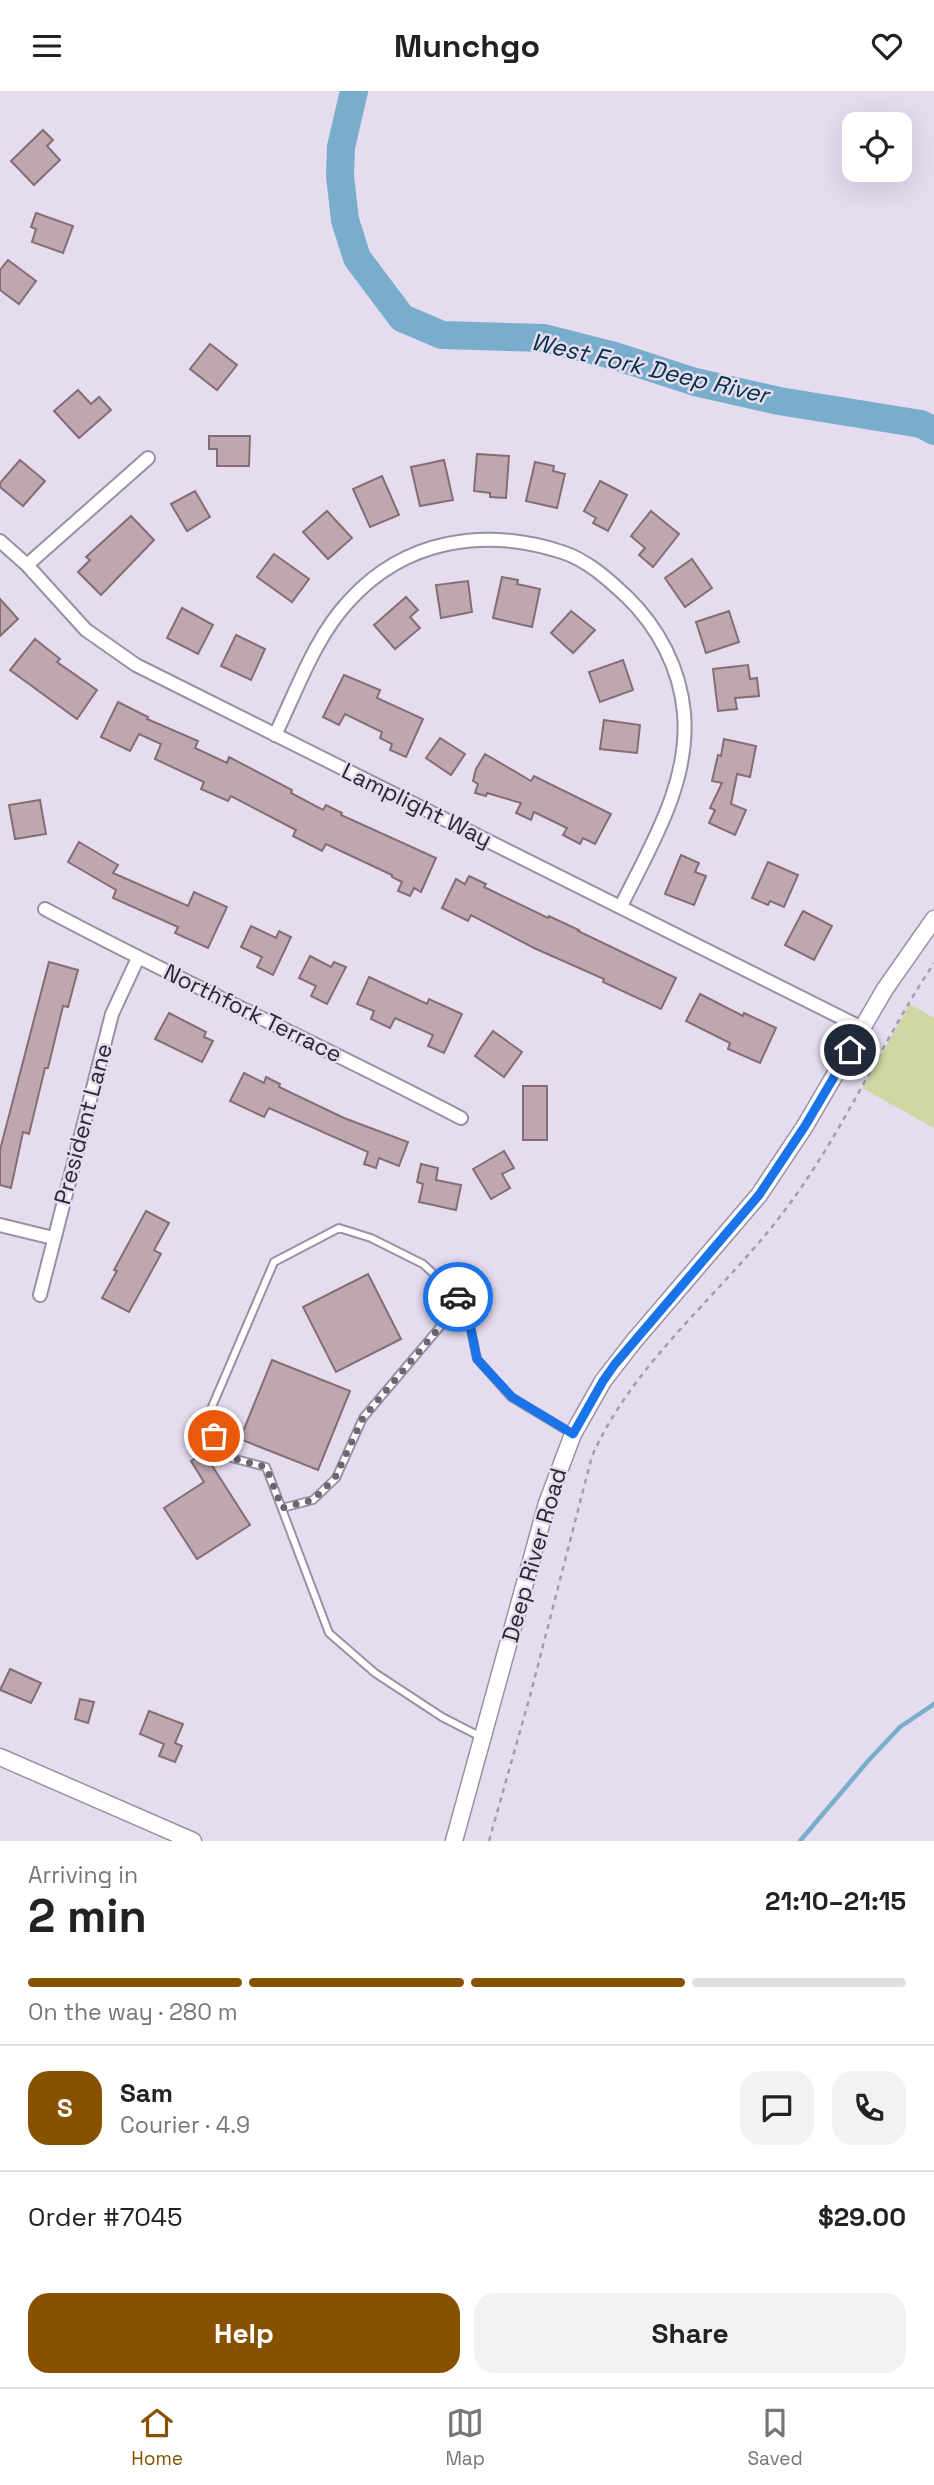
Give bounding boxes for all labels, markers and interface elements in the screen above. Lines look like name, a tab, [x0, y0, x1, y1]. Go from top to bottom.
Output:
text: Munchgo	[394, 26, 540, 66]
icon: menu	[28, 27, 66, 65]
icon: heart	[868, 27, 906, 65]
map controls	[842, 112, 912, 182]
button: locate	[842, 112, 912, 182]
water label: West Fork Deep River	[528, 326, 775, 411]
street label: Lamplight Way	[337, 756, 497, 854]
street label: Northfork Terrace	[159, 957, 347, 1069]
pin	[820, 1020, 880, 1080]
icon: home	[831, 1031, 869, 1069]
street label: President Lane	[47, 1040, 119, 1208]
courier	[423, 1262, 493, 1332]
icon: car	[439, 1278, 477, 1316]
pin	[184, 1406, 244, 1466]
icon: bag	[195, 1417, 233, 1455]
street label: Deep River Road	[495, 1464, 573, 1646]
text: Arriving in	[28, 1860, 138, 1890]
text: 21:10–21:15	[765, 1884, 906, 1918]
text: 2 min	[28, 1887, 147, 1945]
text: On the way · 280 m	[28, 1997, 238, 2027]
button: chat	[740, 2071, 814, 2145]
button: phone	[832, 2071, 906, 2145]
text: Sam	[120, 2076, 173, 2110]
text: S	[57, 2091, 73, 2125]
text: Courier · 4.9	[120, 2110, 250, 2140]
text: Order #7045	[28, 2200, 183, 2234]
text: $29.00	[818, 2200, 906, 2234]
button: Help	[28, 2293, 460, 2373]
button: Share	[474, 2293, 906, 2373]
tab: Home	[131, 2404, 183, 2471]
tab: Map	[445, 2404, 485, 2471]
tab: Saved	[747, 2404, 803, 2471]

